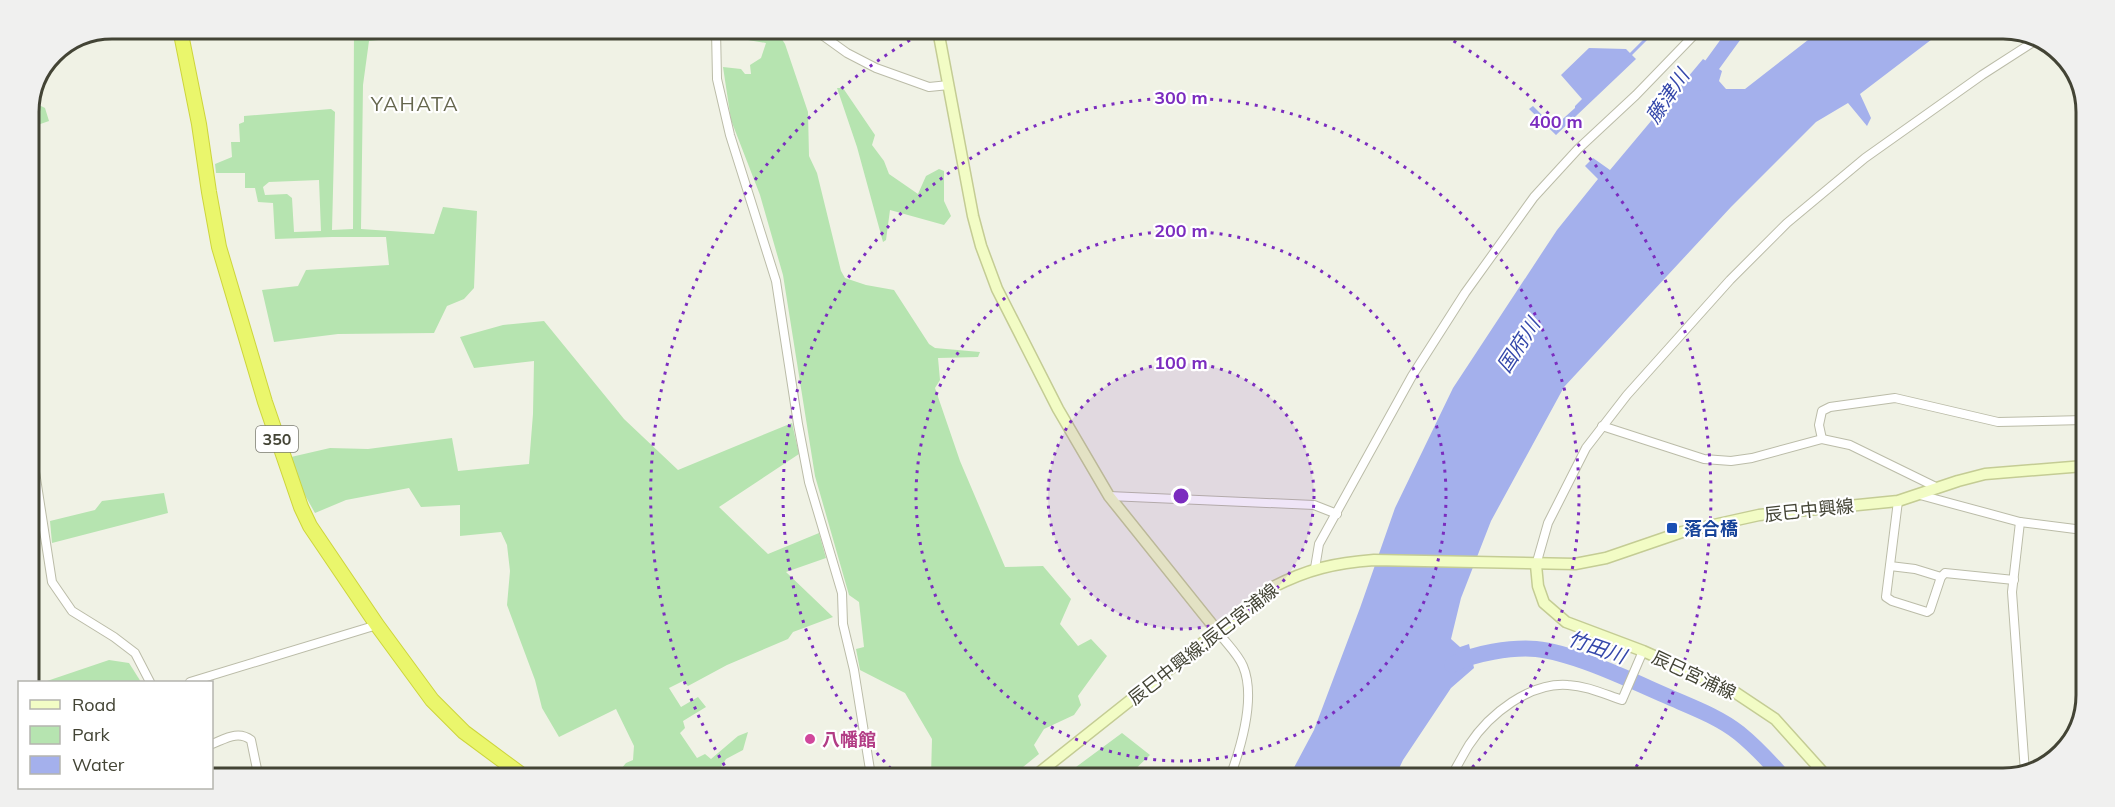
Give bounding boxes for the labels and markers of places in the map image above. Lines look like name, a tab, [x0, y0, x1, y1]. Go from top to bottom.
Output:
centre of rings	[1171, 486, 1191, 506]
place label: 落合橋	[1684, 517, 1738, 540]
marker: 落合橋	[1665, 521, 1679, 535]
place label: 八幡館	[822, 728, 876, 751]
marker: 八幡館	[803, 732, 817, 746]

